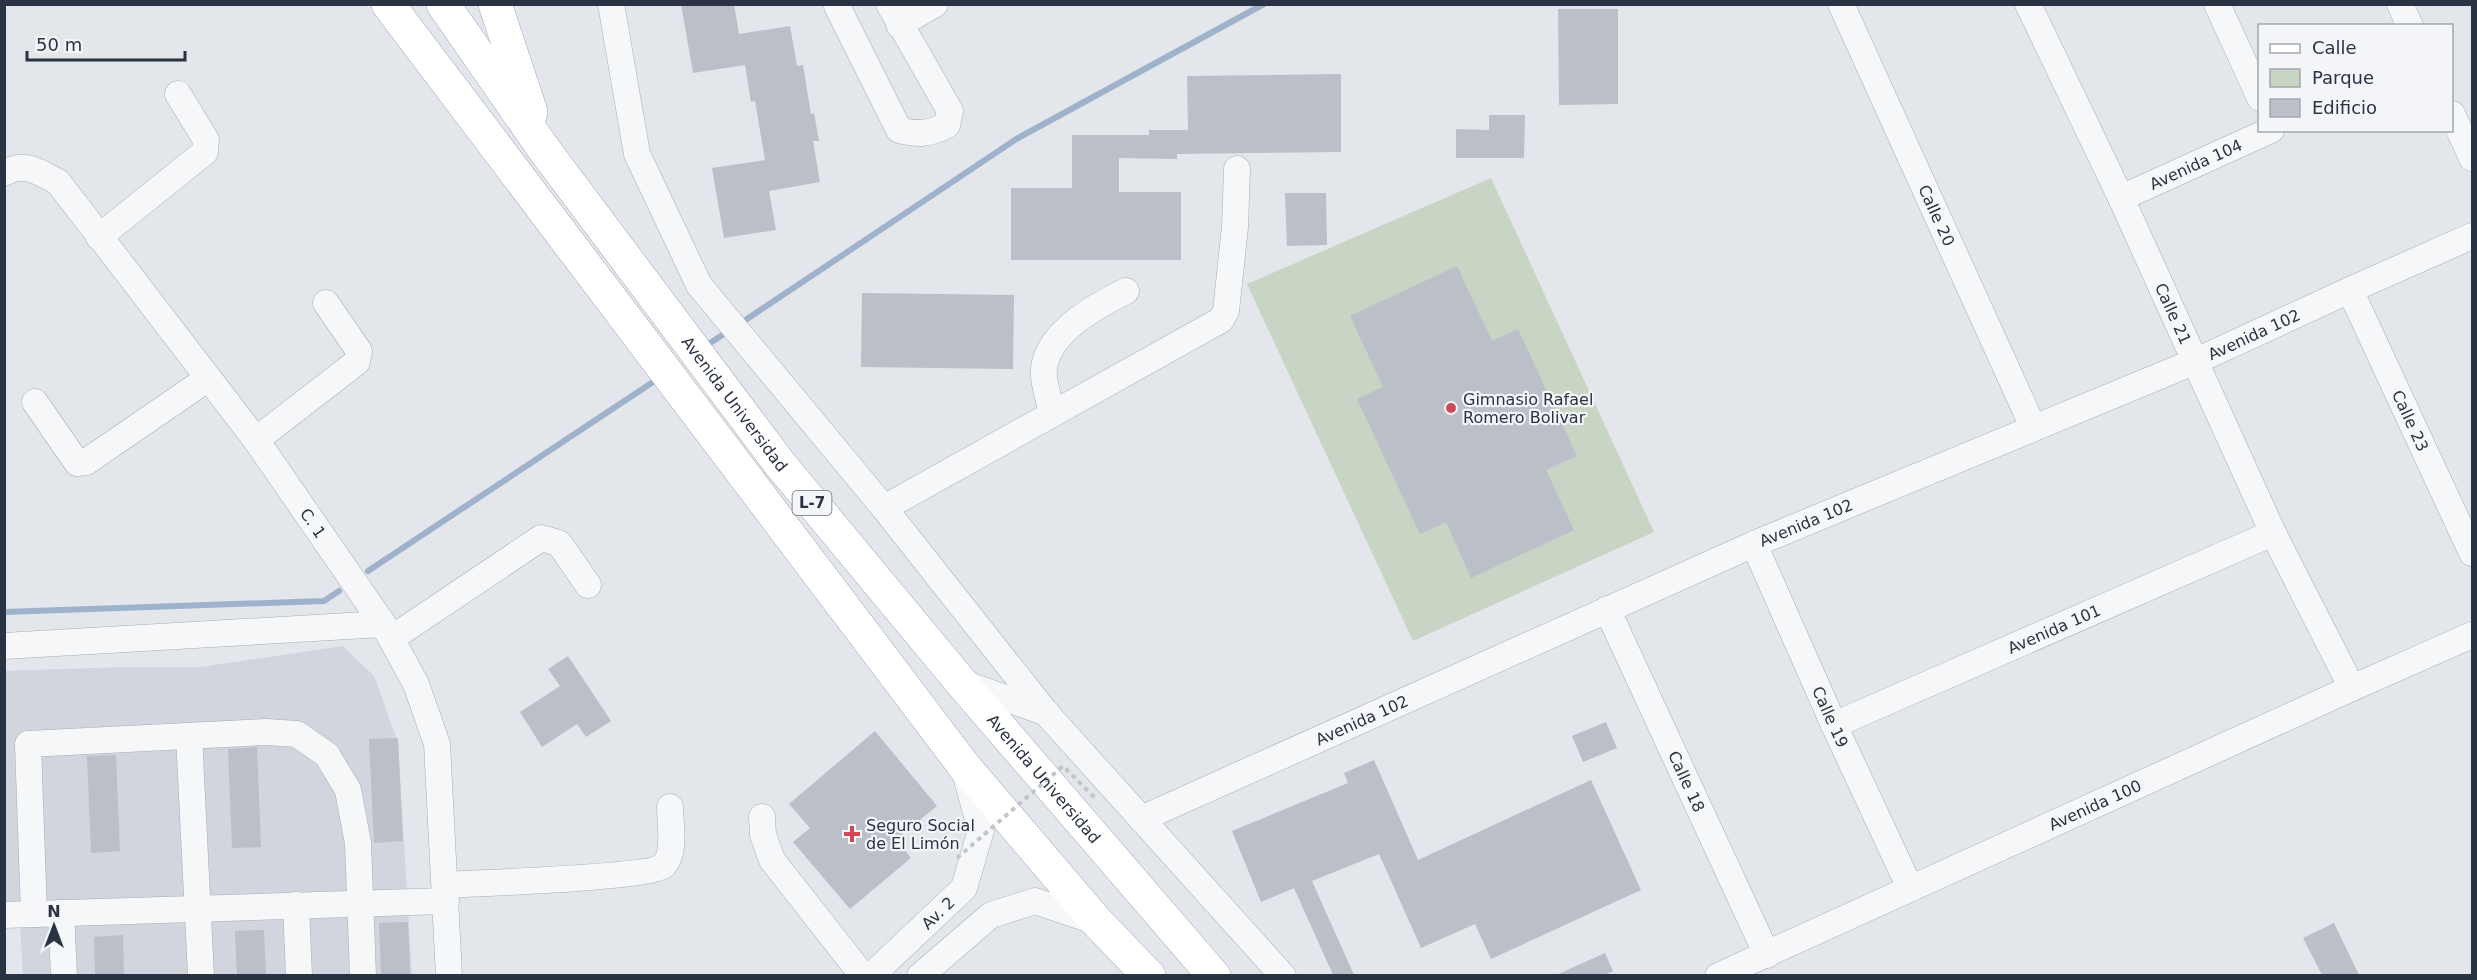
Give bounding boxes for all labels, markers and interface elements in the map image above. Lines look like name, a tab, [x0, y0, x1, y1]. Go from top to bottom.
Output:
scale bar	[27, 24, 184, 62]
legend	[2258, 24, 2453, 132]
text: 50 m	[36, 34, 82, 55]
text: Calle	[2312, 37, 2357, 58]
text: Parque	[2312, 67, 2374, 88]
text: Edificio	[2312, 97, 2377, 118]
street label: Avenida 104	[2147, 135, 2245, 194]
street label: Calle 20	[1914, 182, 1959, 249]
street label: Calle 21	[2151, 280, 2195, 347]
street label: Avenida 102	[2205, 305, 2303, 364]
street label: Avenida Universidad	[678, 333, 791, 476]
street label: Calle 23	[2388, 387, 2432, 454]
place label: Gimnasio Rafael Romero Bolivar	[1463, 390, 1593, 427]
marker: Gimnasio Rafael Romero Bolivar	[1444, 401, 1458, 415]
road number: L-7	[792, 491, 832, 515]
street label: Avenida 102	[1756, 495, 1856, 551]
street label: C. 1	[296, 505, 330, 542]
street label: Avenida 101	[2005, 601, 2103, 658]
street label: Calle 19	[1808, 683, 1852, 751]
street label: Avenida 102	[1313, 691, 1411, 749]
street label: Avenida Universidad	[983, 711, 1104, 847]
street label: Calle 18	[1664, 748, 1709, 815]
street label: Avenida 100	[2046, 776, 2144, 834]
place label: Seguro Social de El Limón	[866, 816, 975, 853]
marker: Seguro Social de El Limón	[843, 825, 861, 843]
street label: Av. 2	[918, 893, 959, 933]
north arrow	[24, 896, 84, 956]
text: N	[47, 902, 61, 921]

